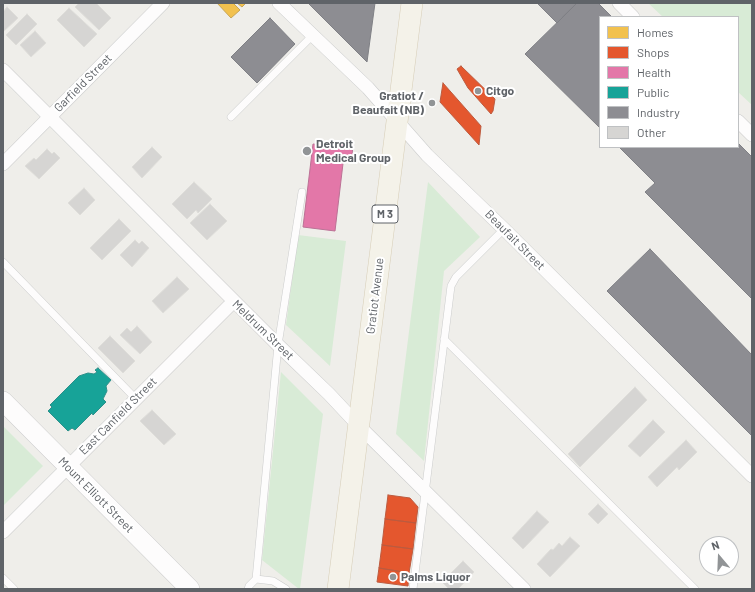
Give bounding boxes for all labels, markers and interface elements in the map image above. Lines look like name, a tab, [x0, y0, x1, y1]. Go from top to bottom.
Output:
legend	[599, 16, 739, 148]
text: Homes	[637, 25, 673, 39]
text: Shops	[637, 45, 669, 59]
street label: Garfield Street	[51, 51, 115, 115]
text: Health	[637, 65, 671, 79]
place label: Citgo	[486, 84, 514, 98]
text: Public	[637, 85, 669, 99]
marker: Citgo	[473, 86, 483, 96]
place label: Gratiot / Beaufait (NB)	[353, 89, 424, 117]
marker: Gratiot / Beaufait (NB)	[427, 98, 437, 108]
text: Industry	[637, 105, 680, 119]
text: Other	[637, 125, 666, 139]
place label: Detroit Medical Group	[316, 137, 391, 165]
marker: Detroit Medical Group	[301, 145, 313, 157]
road number: M 3	[372, 205, 398, 223]
street label: Beaufait Street	[482, 207, 548, 273]
street label: Gratiot Avenue	[363, 257, 387, 335]
street label: Meldrum Street	[229, 297, 297, 363]
street label: East Canfield Street	[76, 374, 160, 458]
street label: Mount Elliott Street	[55, 454, 137, 536]
north arrow	[699, 536, 739, 576]
text: N	[710, 538, 721, 552]
place label: Palms Liquor	[401, 570, 470, 584]
marker: Palms Liquor	[388, 572, 398, 582]

